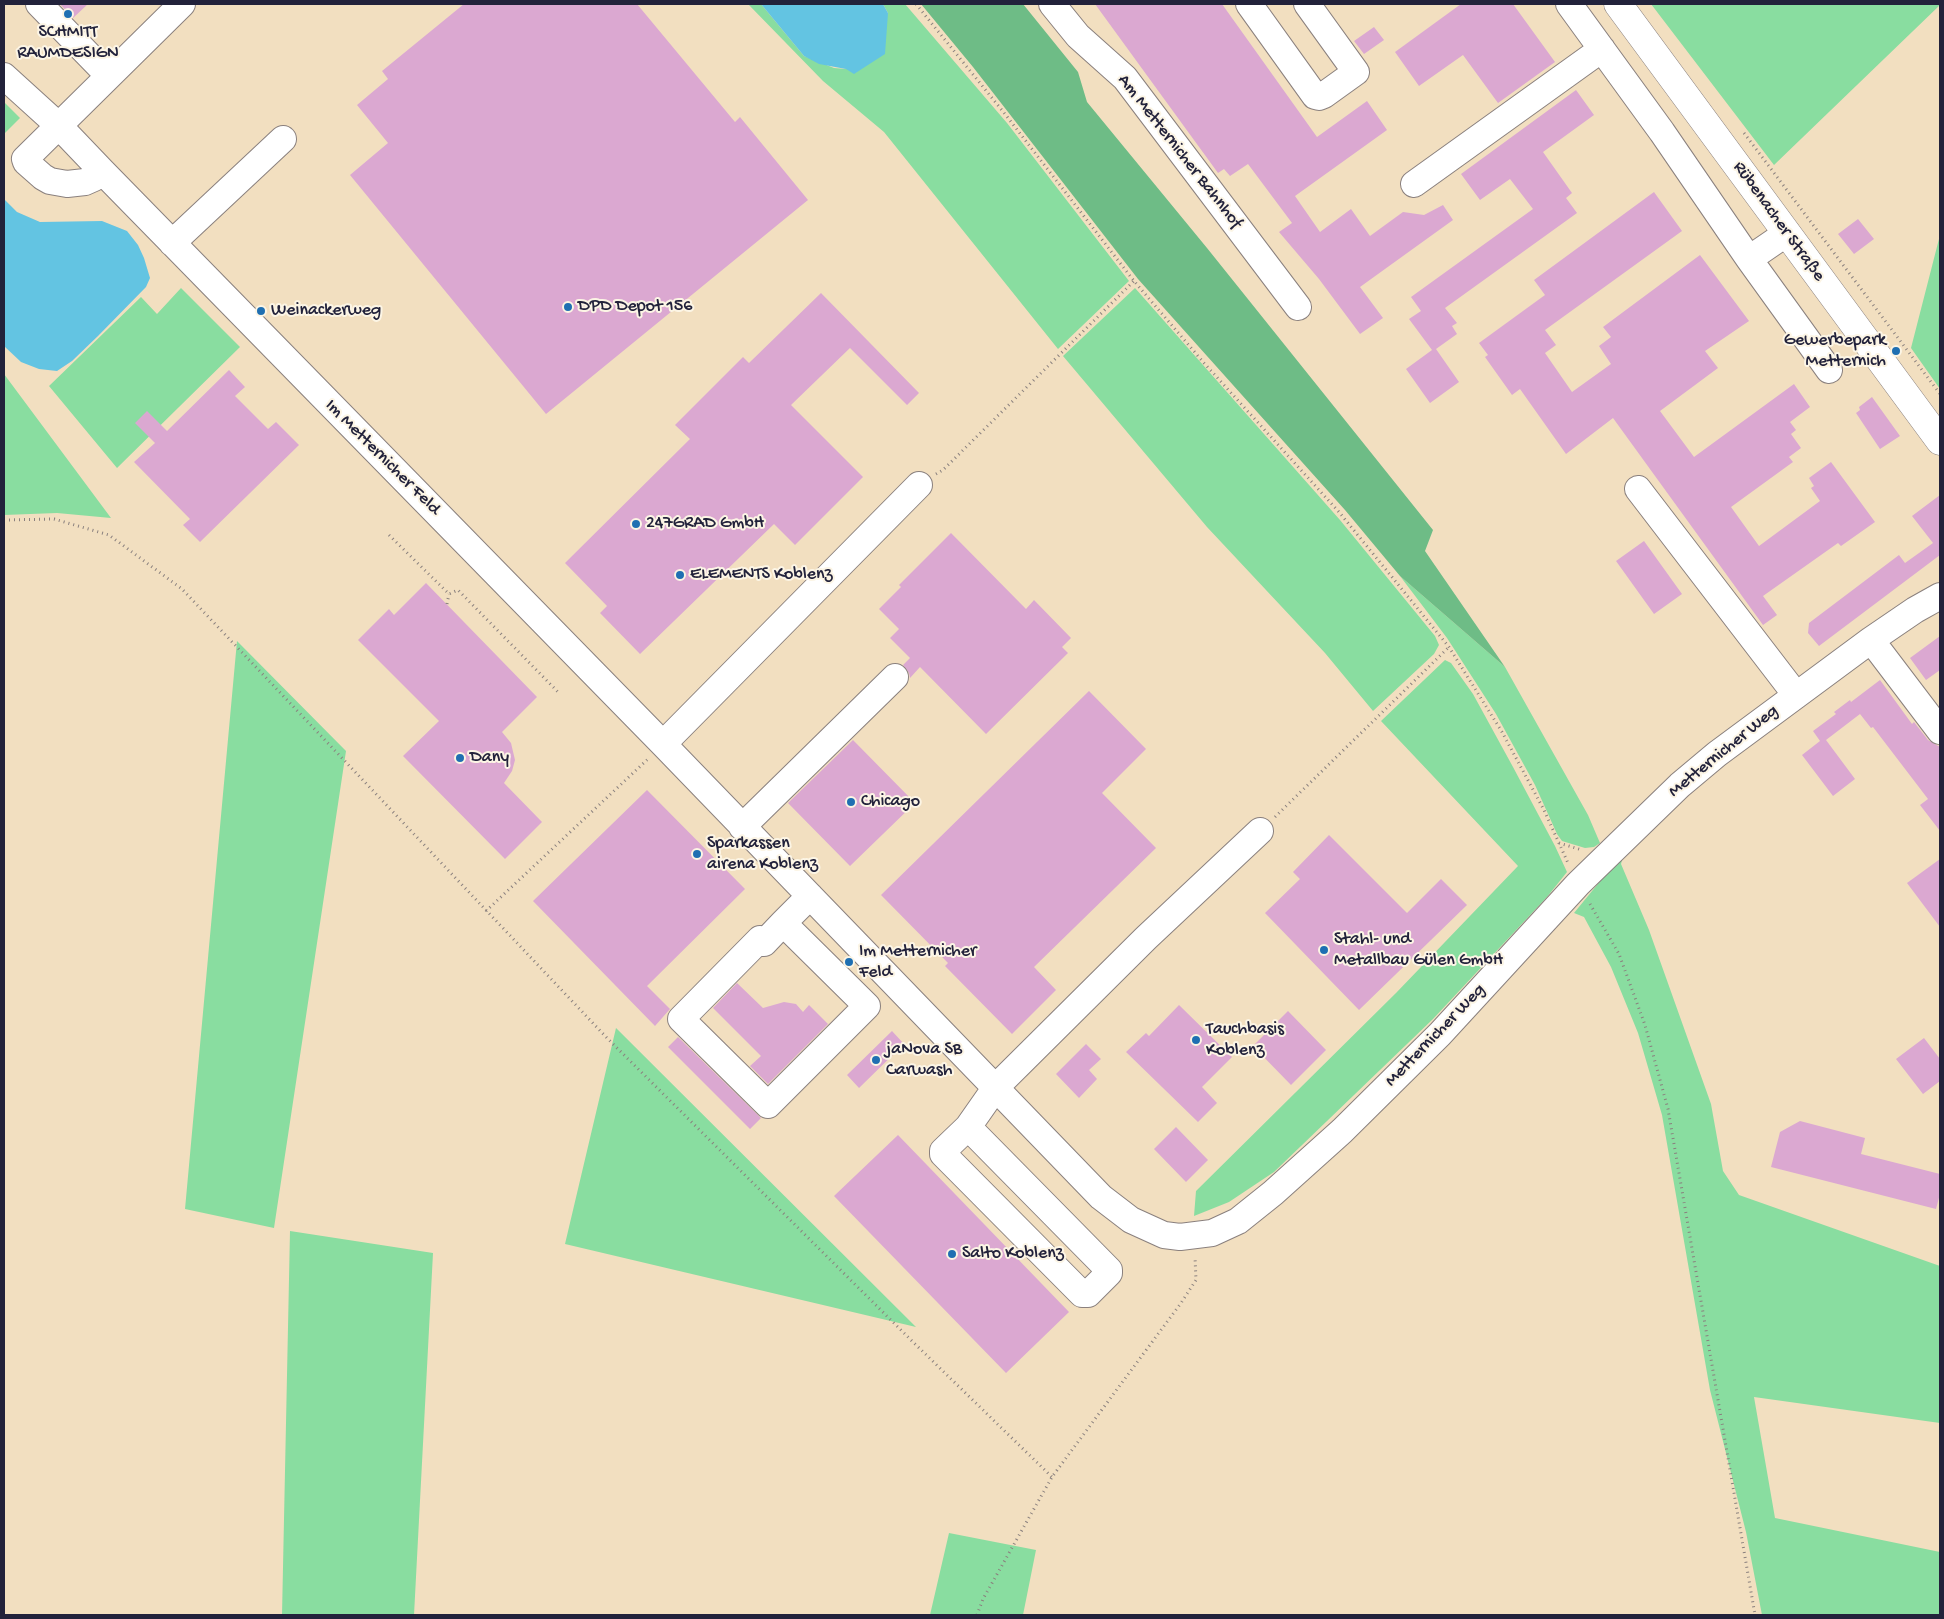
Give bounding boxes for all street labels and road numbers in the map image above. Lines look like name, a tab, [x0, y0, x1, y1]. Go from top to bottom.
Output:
street label: Am Metternicher Bahnhof	[1112, 71, 1246, 233]
street label: Rübenacher Straße	[1727, 158, 1829, 286]
street label: Im Metternicher Feld	[320, 396, 444, 520]
street label: Metternicher Weg	[1665, 701, 1783, 803]
street label: Metternicher Weg	[1381, 980, 1491, 1092]

